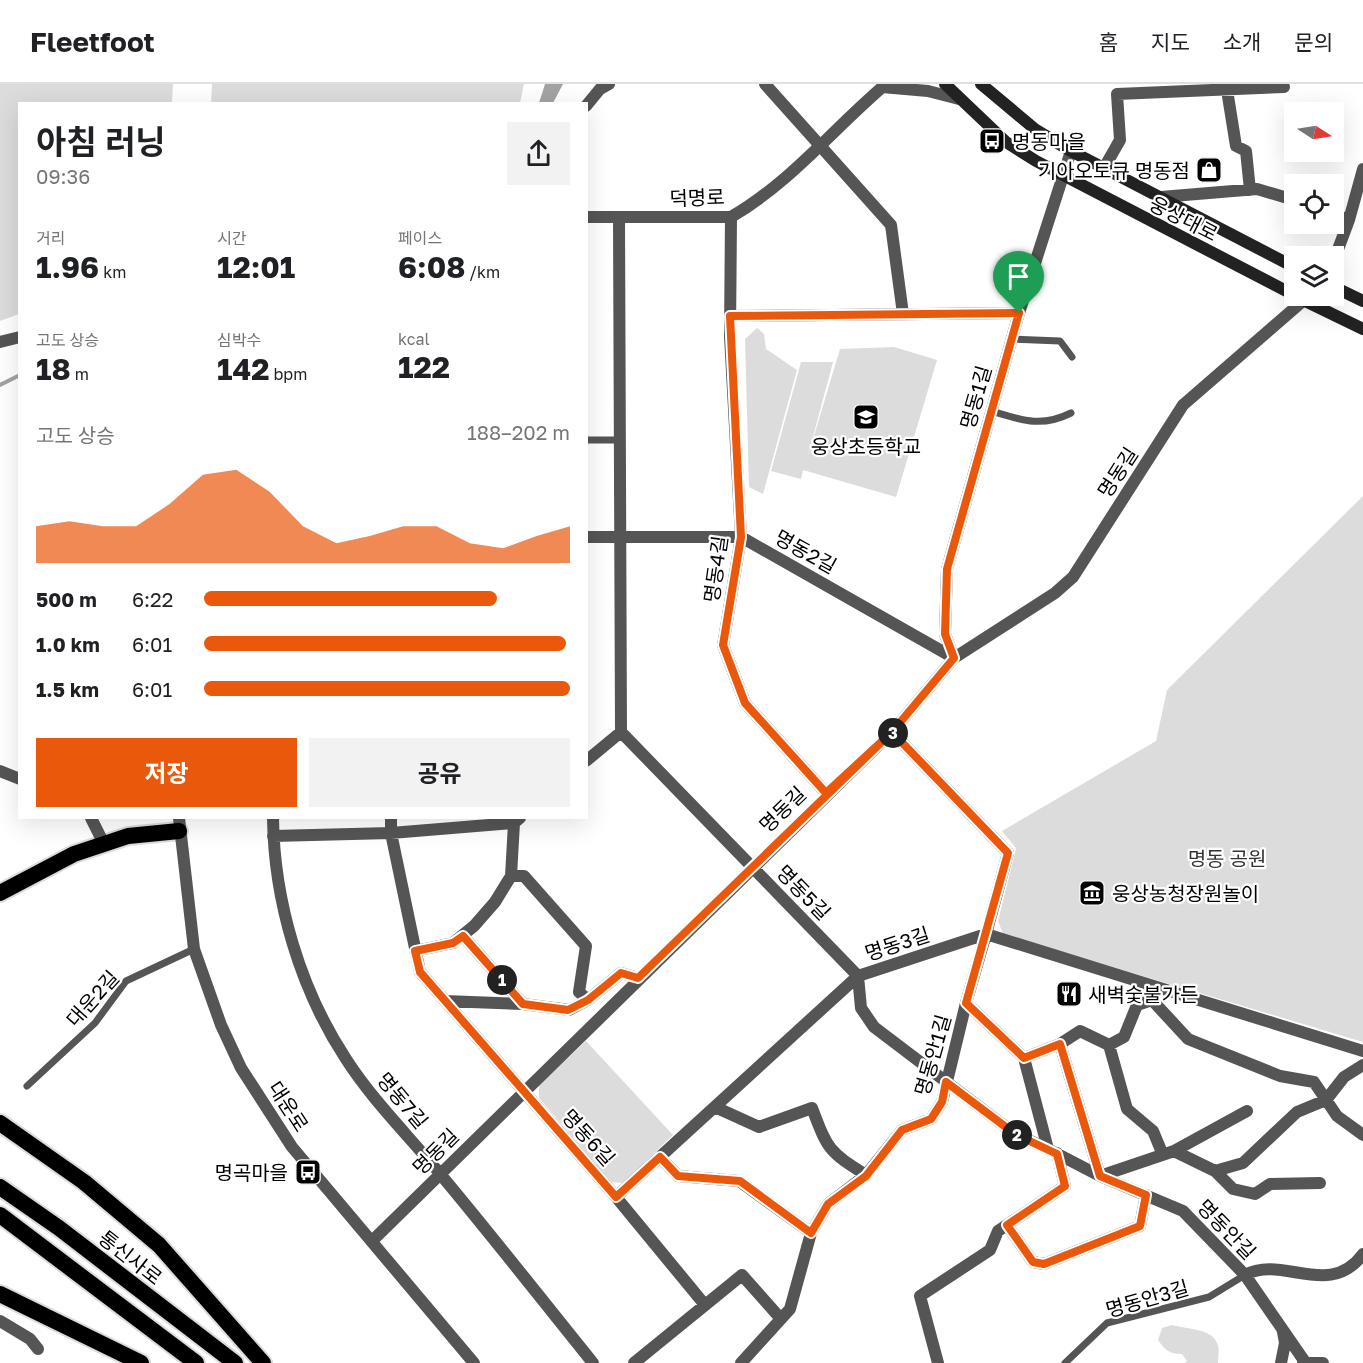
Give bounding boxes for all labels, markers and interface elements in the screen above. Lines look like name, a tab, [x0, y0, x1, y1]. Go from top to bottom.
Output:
text: Fleetfoot	[30, 25, 155, 58]
text: 홈	[1099, 29, 1118, 55]
text: 지도	[1151, 29, 1190, 55]
text: 소개	[1223, 29, 1261, 55]
text: 문의	[1294, 29, 1333, 55]
north arrow	[1284, 102, 1344, 162]
map controls	[1284, 102, 1344, 306]
text: 아침 러닝	[36, 122, 166, 161]
button: share	[507, 122, 570, 185]
bus stop icon: 명동마을	[977, 126, 1007, 156]
place label: 명동마을	[1012, 129, 1086, 153]
shop icon: 기아오토큐 명동점	[1194, 155, 1224, 185]
place label: 기아오토큐 명동점	[1038, 158, 1190, 182]
text: 09:36	[36, 164, 90, 188]
button: locate	[1284, 174, 1344, 234]
street label: 덕명로	[669, 184, 725, 210]
street label: 웅상대로	[1146, 191, 1222, 245]
text: 거리	[36, 228, 65, 248]
text: 시간	[217, 228, 246, 248]
text: 페이스	[398, 228, 442, 248]
button: layers	[1284, 246, 1344, 306]
text: 1.96	[36, 249, 99, 285]
text: 12:01	[217, 249, 295, 285]
text: 6:08	[398, 249, 465, 285]
pin	[993, 251, 1044, 313]
icon: arrive	[1002, 260, 1035, 293]
text: km	[99, 262, 126, 282]
text: /km	[465, 262, 500, 282]
text: kcal	[398, 329, 430, 349]
text: 고도 상승	[36, 330, 99, 350]
text: 심박수	[217, 330, 261, 350]
text: 122	[398, 349, 450, 385]
text: 18	[36, 351, 71, 387]
text: 142	[217, 351, 270, 387]
street label: 명동1길	[955, 362, 995, 432]
text: m	[71, 364, 89, 384]
text: bpm	[270, 364, 307, 384]
school or university icon: 웅상초등학교	[851, 402, 881, 432]
text: 188–202 m	[467, 420, 570, 444]
text: 고도 상승	[36, 423, 115, 447]
place label: 웅상초등학교	[811, 434, 921, 458]
street label: 명동길	[1092, 442, 1142, 502]
street label: 명동2길	[771, 524, 841, 578]
street label: 명동4길	[698, 534, 732, 604]
text: 500 m	[36, 587, 97, 611]
text: 6:22	[132, 587, 173, 611]
text: 1.0 km	[36, 632, 100, 656]
text: 6:01	[132, 632, 172, 656]
text: 1.5 km	[36, 677, 99, 701]
text: 6:01	[132, 677, 172, 701]
pin: 3	[878, 718, 908, 748]
text: 3	[888, 723, 898, 743]
button: 저장	[36, 738, 297, 807]
button: 공유	[309, 738, 570, 807]
street label: 명동길	[754, 781, 810, 837]
park label: 명동 공원	[1188, 846, 1266, 870]
street label: 명동5길	[772, 860, 836, 924]
museum icon: 웅상농청장원놀이	[1077, 878, 1107, 908]
place label: 웅상농청장원놀이	[1112, 881, 1259, 905]
street label: 명동3길	[861, 921, 933, 965]
street label: 대운2길	[61, 965, 123, 1031]
pin: 1	[487, 965, 517, 995]
text: 1	[498, 970, 506, 990]
restaurant icon: 새벽숯불가든	[1054, 979, 1084, 1009]
place label: 새벽숯불가든	[1088, 982, 1198, 1006]
street label: 명동안1길	[909, 1012, 955, 1098]
street label: 명동7길	[373, 1067, 433, 1133]
street label: 대운로	[264, 1076, 314, 1136]
street label: 명동6길	[558, 1104, 620, 1170]
pin: 2	[1002, 1120, 1032, 1150]
street label: 명동길	[407, 1123, 463, 1179]
text: 2	[1012, 1125, 1022, 1145]
bus stop icon: 명곡마을	[293, 1157, 323, 1187]
place label: 명곡마을	[214, 1160, 288, 1184]
street label: 명동안길	[1193, 1194, 1261, 1264]
street label: 통신사로	[95, 1225, 167, 1289]
street label: 명동안3길	[1103, 1275, 1191, 1321]

